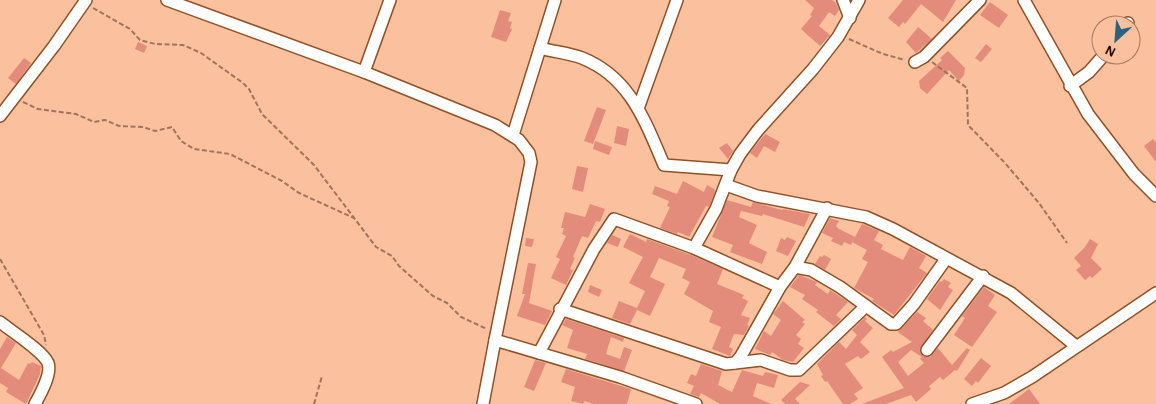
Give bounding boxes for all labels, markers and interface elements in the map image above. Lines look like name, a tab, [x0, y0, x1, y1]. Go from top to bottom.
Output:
north arrow	[1091, 15, 1141, 65]
text: N	[1103, 42, 1118, 59]

